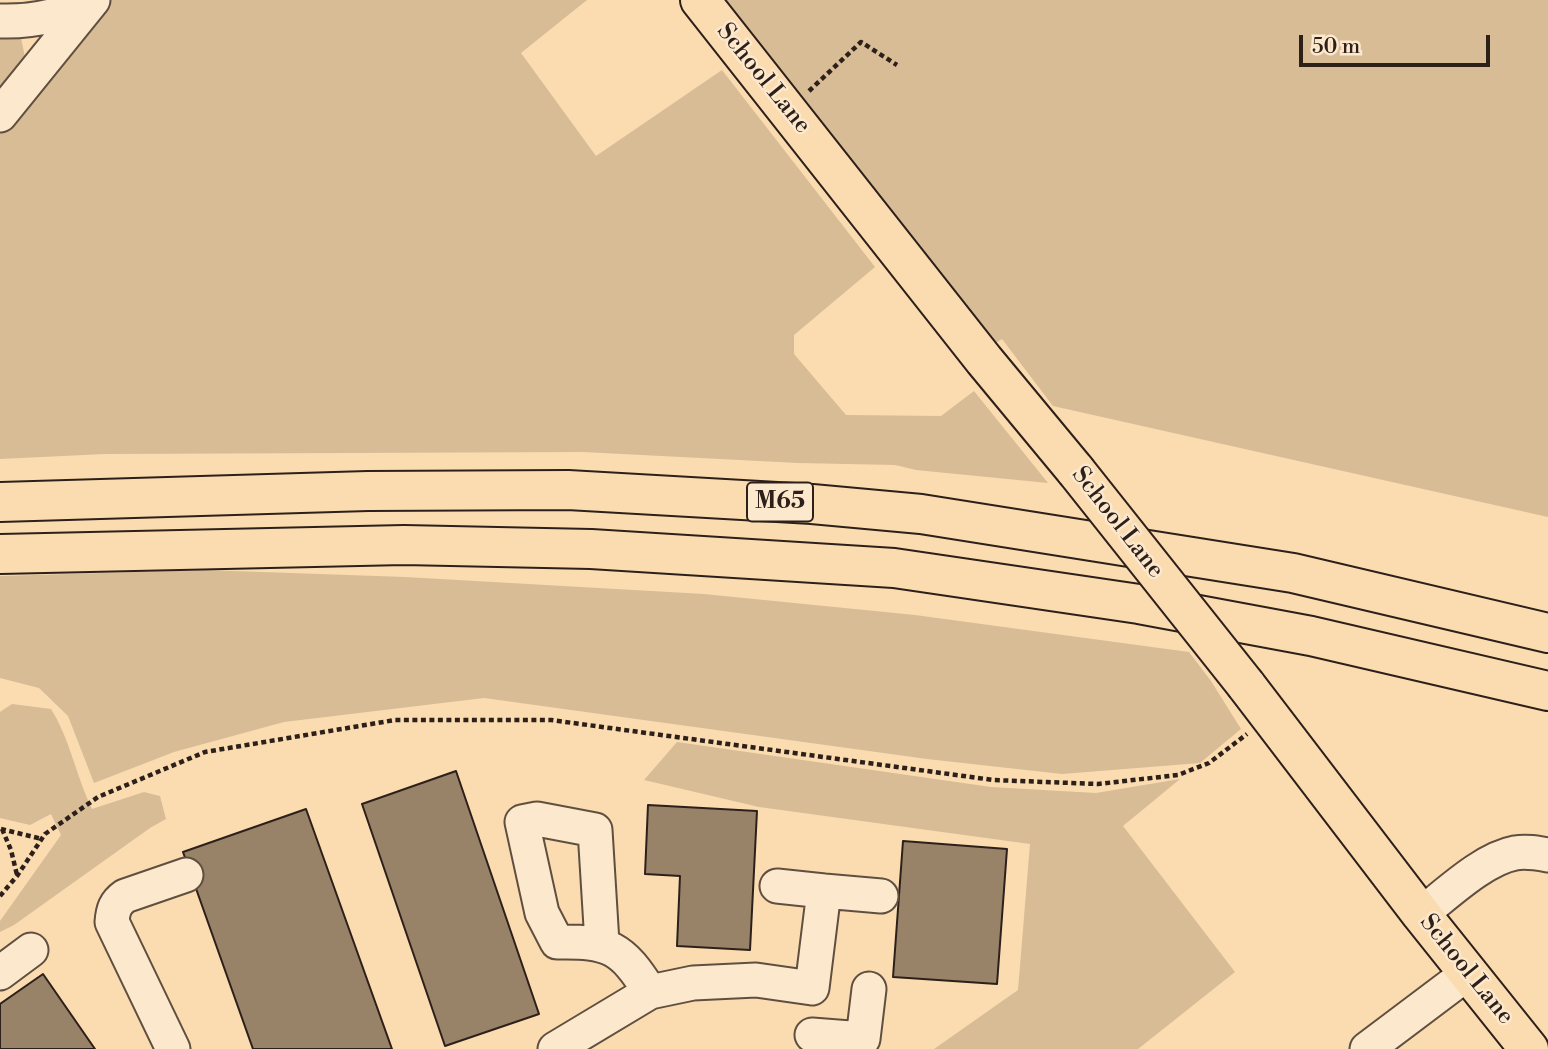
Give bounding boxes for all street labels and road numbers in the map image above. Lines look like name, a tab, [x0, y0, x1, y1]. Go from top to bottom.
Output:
street label: School Lane	[710, 18, 816, 140]
street label: School Lane	[1065, 462, 1169, 584]
road number: M65	[747, 482, 813, 522]
street label: School Lane	[1413, 909, 1519, 1031]

